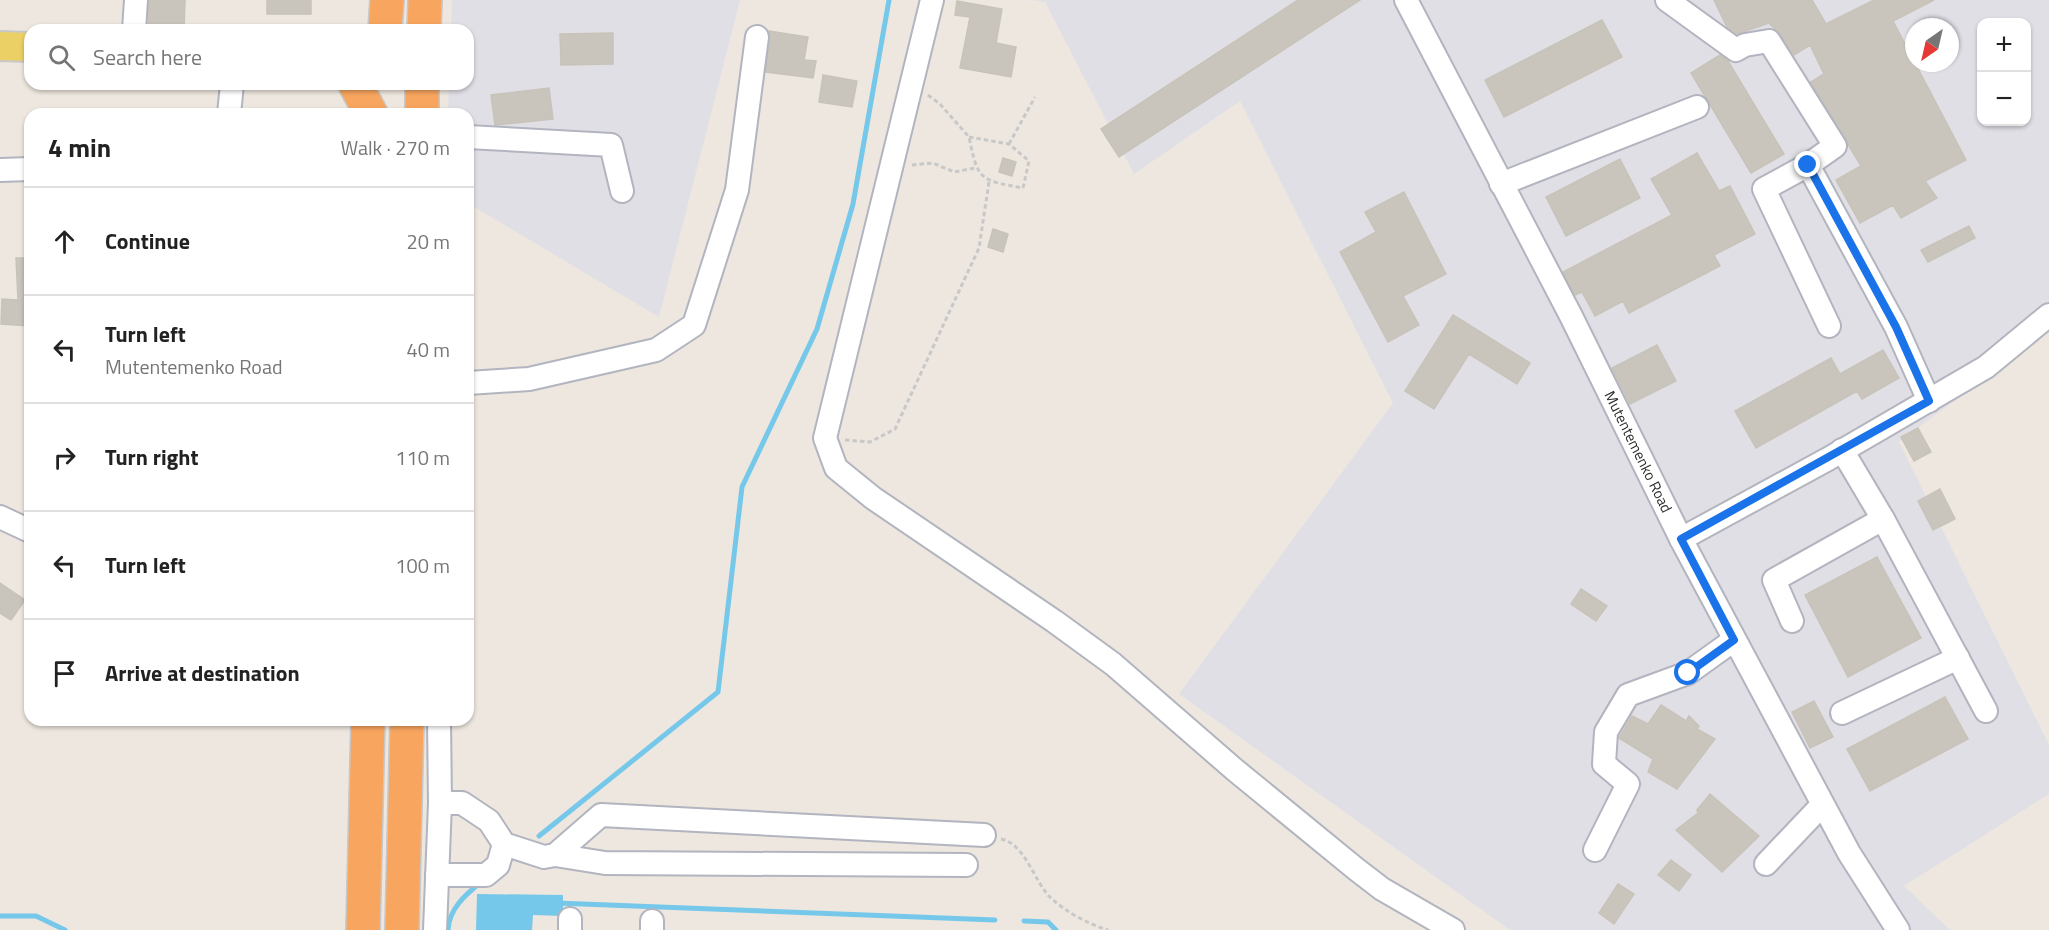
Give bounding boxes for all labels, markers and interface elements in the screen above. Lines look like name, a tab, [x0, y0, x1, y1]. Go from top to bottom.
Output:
north arrow	[1905, 18, 1959, 72]
map controls	[1977, 18, 2031, 126]
button: +	[1977, 18, 2031, 72]
search box	[24, 24, 474, 90]
text: Search here	[93, 40, 202, 74]
icon: search	[45, 41, 78, 74]
button: −	[1977, 72, 2031, 126]
text: 4 min	[48, 128, 111, 167]
text: Walk · 270 m	[341, 132, 450, 163]
route end	[1794, 151, 1820, 177]
text: Continue	[105, 224, 190, 258]
icon: ahead	[48, 225, 81, 258]
text: 20 m	[406, 226, 450, 257]
text: Turn left	[105, 317, 186, 351]
icon: left	[48, 333, 81, 366]
text: 40 m	[406, 334, 450, 365]
text: Mutentemenko Road	[105, 351, 282, 382]
street label: Mutentemenko Road	[1599, 387, 1678, 516]
text: Turn right	[105, 440, 199, 474]
icon: right	[48, 441, 81, 474]
text: 110 m	[395, 442, 450, 473]
text: Turn left	[105, 548, 186, 582]
icon: left	[48, 549, 81, 582]
text: 100 m	[395, 550, 450, 581]
text: Arrive at destination	[105, 656, 300, 690]
icon: arrive	[48, 657, 81, 690]
route start	[1674, 659, 1700, 685]

